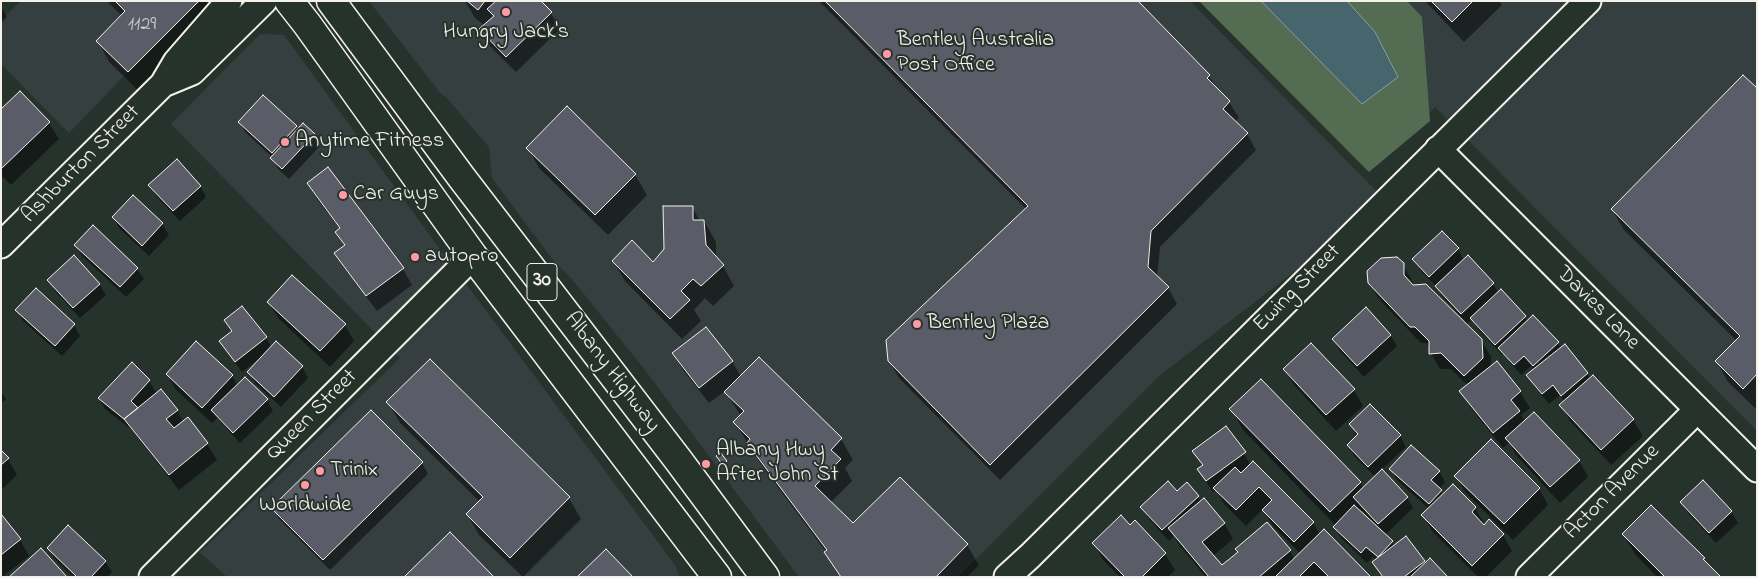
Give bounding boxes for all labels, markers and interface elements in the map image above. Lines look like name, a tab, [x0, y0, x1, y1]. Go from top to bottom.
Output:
marker: Hungry Jack's	[500, 6, 512, 18]
house number: 1129	[128, 14, 156, 38]
place label: Hungry Jack's	[443, 20, 569, 46]
place label: Bentley Australia Post Office	[897, 28, 1054, 80]
marker: Bentley Australia Post Office	[881, 48, 893, 60]
street label: Ashburton Street	[17, 100, 147, 230]
place label: Anytime Fitness	[295, 129, 444, 155]
marker: Anytime Fitness	[279, 136, 291, 148]
place label: Car Guys	[353, 182, 439, 208]
marker: Car Guys	[337, 189, 349, 201]
street label: Ewing Street	[1249, 240, 1347, 338]
place label: autopro	[425, 244, 498, 270]
marker: autopro	[409, 251, 421, 263]
street label: Davies Lane	[1550, 262, 1644, 356]
road number: 30	[527, 264, 557, 300]
street label: Albany Highway	[557, 308, 665, 438]
place label: Bentley Plaza	[927, 311, 1049, 337]
marker: Bentley Plaza	[911, 318, 923, 330]
street label: Queen Street	[262, 365, 364, 467]
place label: Albany Hwy After John St	[716, 438, 838, 490]
street label: Acton Avenue	[1560, 440, 1666, 546]
place label: Trinix	[330, 458, 378, 484]
marker: Albany Hwy After John St	[700, 458, 712, 470]
marker: Trinix	[314, 465, 326, 477]
marker: Worldwide	[299, 479, 311, 491]
place label: Worldwide	[259, 493, 351, 519]

